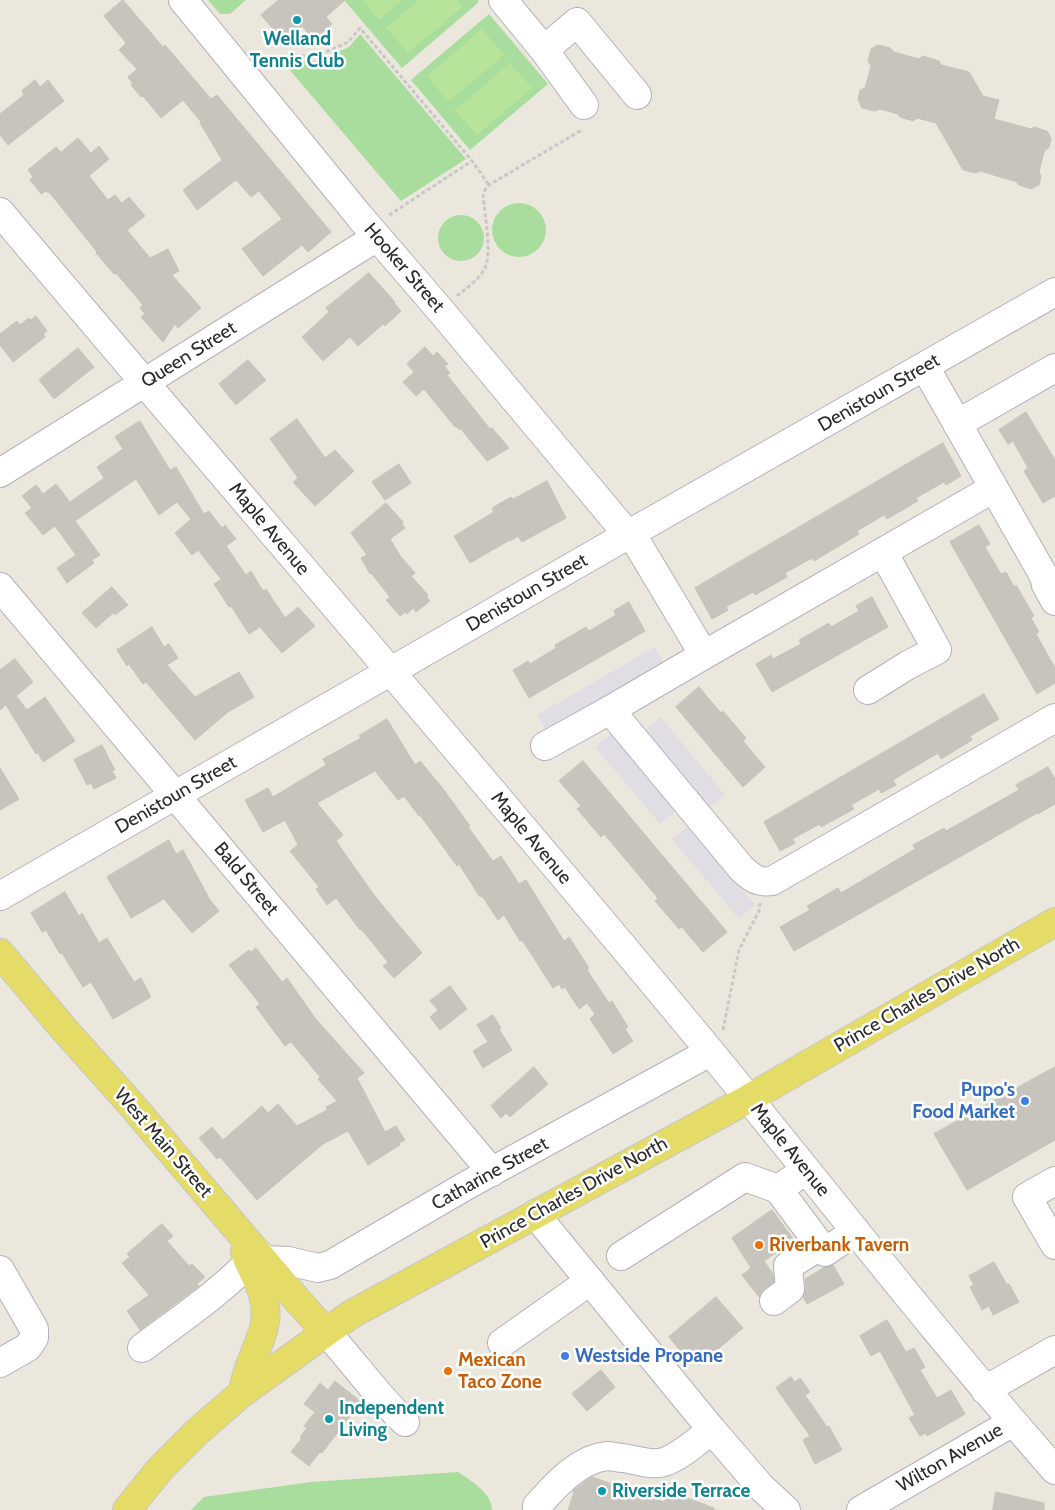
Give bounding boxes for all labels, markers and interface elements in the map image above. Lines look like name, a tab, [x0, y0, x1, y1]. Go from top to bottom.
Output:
marker: Welland Tennis Club	[291, 14, 303, 26]
place label: Welland Tennis Club	[250, 28, 344, 72]
street label: Hooker Street	[359, 219, 449, 317]
street label: Queen Street	[137, 317, 241, 393]
street label: Denistoun Street	[814, 349, 944, 437]
street label: Maple Avenue	[224, 478, 314, 580]
street label: Denistoun Street	[462, 549, 592, 637]
street label: Denistoun Street	[111, 751, 241, 839]
street label: Maple Avenue	[486, 787, 576, 889]
street label: Bald Street	[209, 838, 283, 920]
street label: Prince Charles Drive North	[830, 933, 1024, 1057]
place label: Pupo's Food Market	[912, 1079, 1015, 1123]
street label: West Main Street	[109, 1084, 217, 1202]
marker: Pupo's Food Market	[1019, 1095, 1031, 1107]
street label: Maple Avenue	[745, 1099, 835, 1201]
street label: Prince Charles Drive North	[476, 1132, 672, 1254]
street label: Catharine Street	[428, 1133, 552, 1215]
place label: Riverbank Tavern	[769, 1234, 909, 1256]
marker: Riverbank Tavern	[753, 1239, 765, 1251]
place label: Westside Propane	[575, 1345, 723, 1367]
place label: Mexican Taco Zone	[458, 1349, 542, 1393]
marker: Westside Propane	[559, 1350, 571, 1362]
marker: Mexican Taco Zone	[442, 1365, 454, 1377]
place label: Independent Living	[339, 1397, 444, 1441]
marker: Independent Living	[323, 1413, 335, 1425]
street label: Wilton Avenue	[893, 1419, 1007, 1497]
place label: Riverside Terrace	[612, 1480, 750, 1502]
marker: Riverside Terrace	[596, 1485, 608, 1497]

